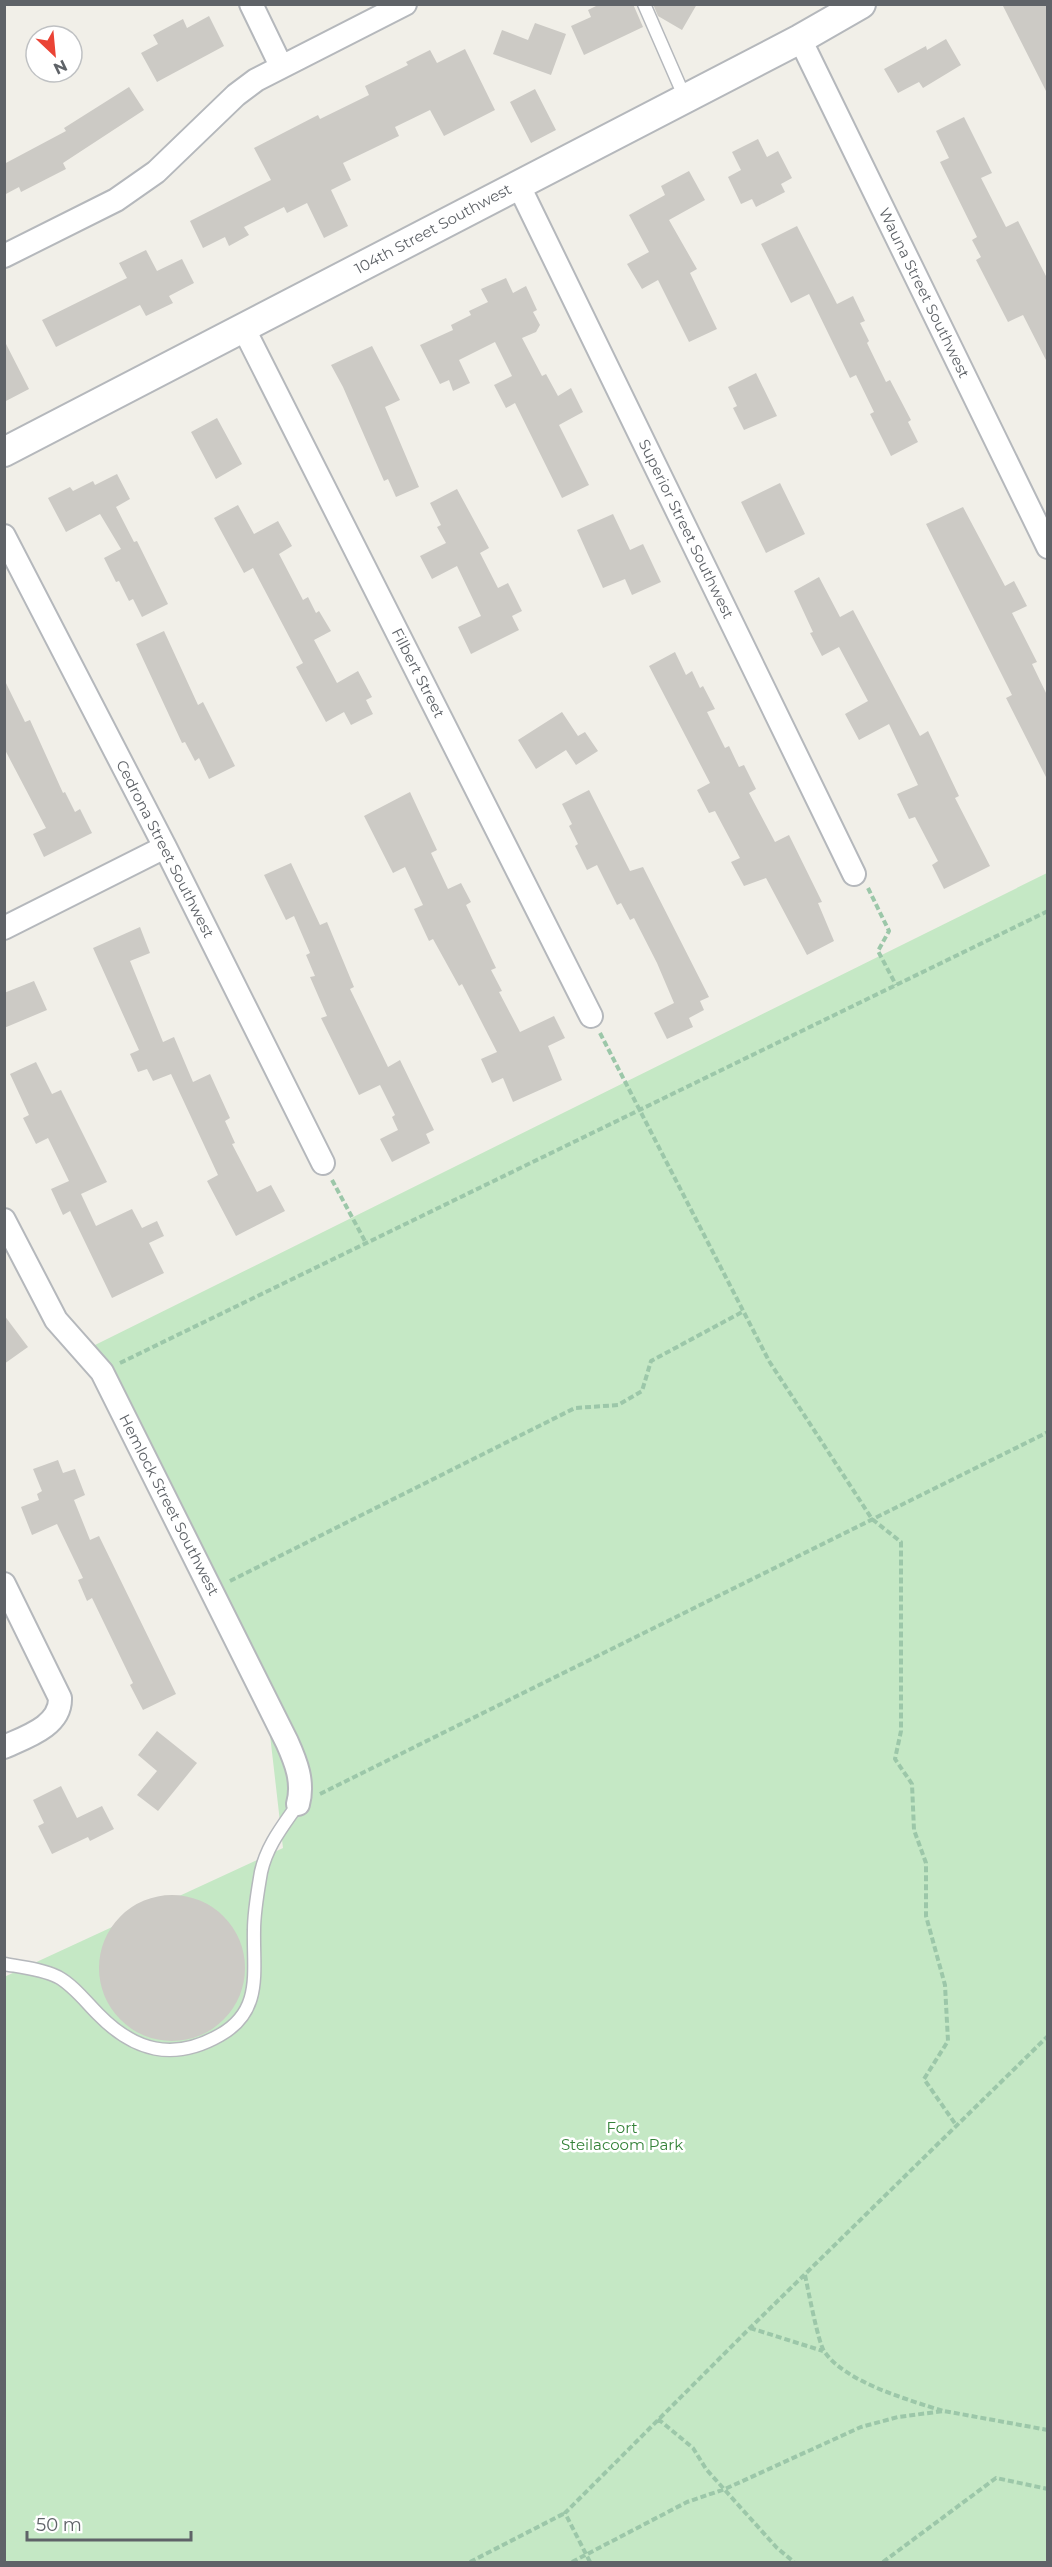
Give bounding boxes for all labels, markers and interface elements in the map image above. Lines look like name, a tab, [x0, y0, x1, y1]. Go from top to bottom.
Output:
north arrow	[24, 24, 84, 84]
text: N	[50, 56, 70, 78]
street label: 104th Street Southwest	[351, 179, 514, 278]
street label: Wauna Street Southwest	[875, 204, 974, 381]
street label: Superior Street Southwest	[635, 436, 738, 622]
street label: Filbert Street	[388, 625, 449, 721]
street label: Cedrona Street Southwest	[112, 757, 219, 941]
street label: Hemlock Street Southwest	[115, 1411, 224, 1599]
park label: Fort Steilacoom Park	[561, 2118, 683, 2154]
scale bar	[27, 2504, 190, 2542]
text: 50 m	[36, 2514, 82, 2536]

